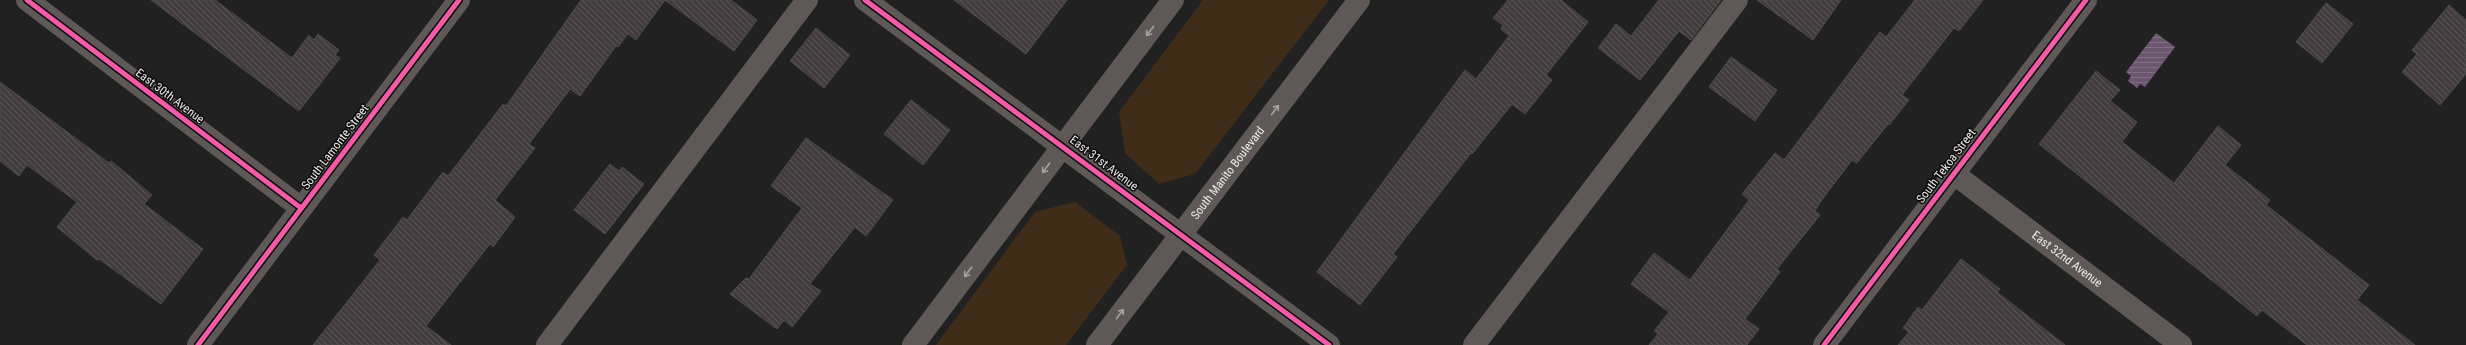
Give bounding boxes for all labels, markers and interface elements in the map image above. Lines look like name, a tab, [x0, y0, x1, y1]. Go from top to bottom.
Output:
one-way arrow	[1146, 25, 1154, 36]
street label: East 30th Avenue	[133, 66, 207, 126]
street label: South Lamonte Street	[299, 101, 372, 192]
one-way arrow	[1271, 104, 1279, 115]
street label: South Manito Boulevard	[1188, 124, 1267, 222]
street label: South Tekoa Street	[1914, 126, 1979, 206]
street label: East 31st Avenue	[1067, 133, 1141, 193]
one-way arrow	[1042, 162, 1050, 173]
street label: East 32nd Avenue	[2029, 228, 2105, 290]
one-way arrow	[964, 266, 972, 277]
one-way arrow	[1116, 308, 1125, 319]

